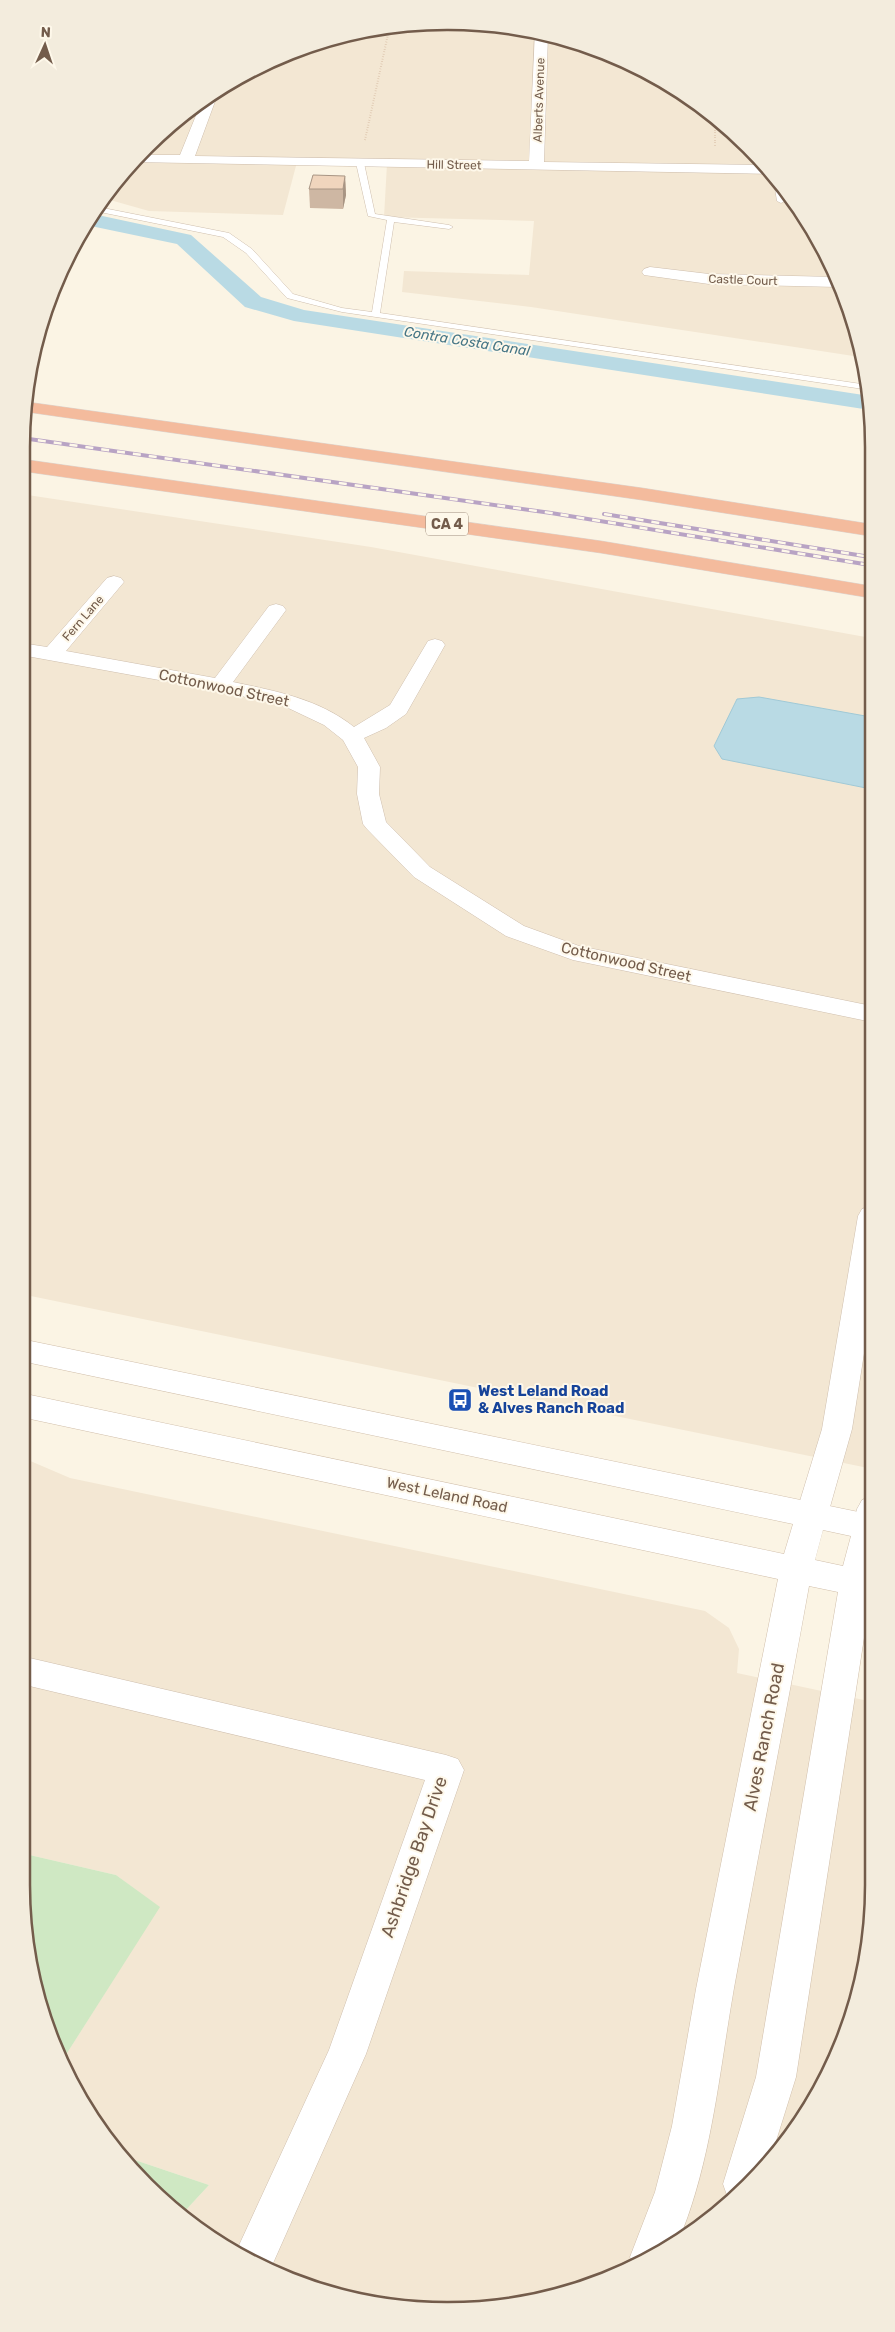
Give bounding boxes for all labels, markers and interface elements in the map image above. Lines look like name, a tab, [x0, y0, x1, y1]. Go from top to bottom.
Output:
north arrow	[20, 20, 70, 70]
text: N	[40, 24, 51, 41]
street label: Alberts Avenue	[531, 57, 547, 143]
street label: Hill Street	[426, 158, 482, 172]
street label: Castle Court	[708, 272, 778, 288]
water label: Contra Costa Canal	[403, 323, 532, 360]
road number: CA 4	[426, 512, 468, 536]
street label: Fern Lane	[59, 592, 107, 644]
street label: Cottonwood Street	[157, 665, 291, 711]
street label: Cottonwood Street	[559, 938, 693, 986]
place label: West Leland Road & Alves Ranch Road	[478, 1382, 624, 1417]
bus stop icon: West Leland Road & Alves Ranch Road	[447, 1387, 473, 1413]
street label: West Leland Road	[385, 1473, 509, 1517]
street label: Alves Ranch Road	[739, 1661, 789, 1813]
street label: Ashbridge Bay Drive	[376, 1774, 452, 1940]

